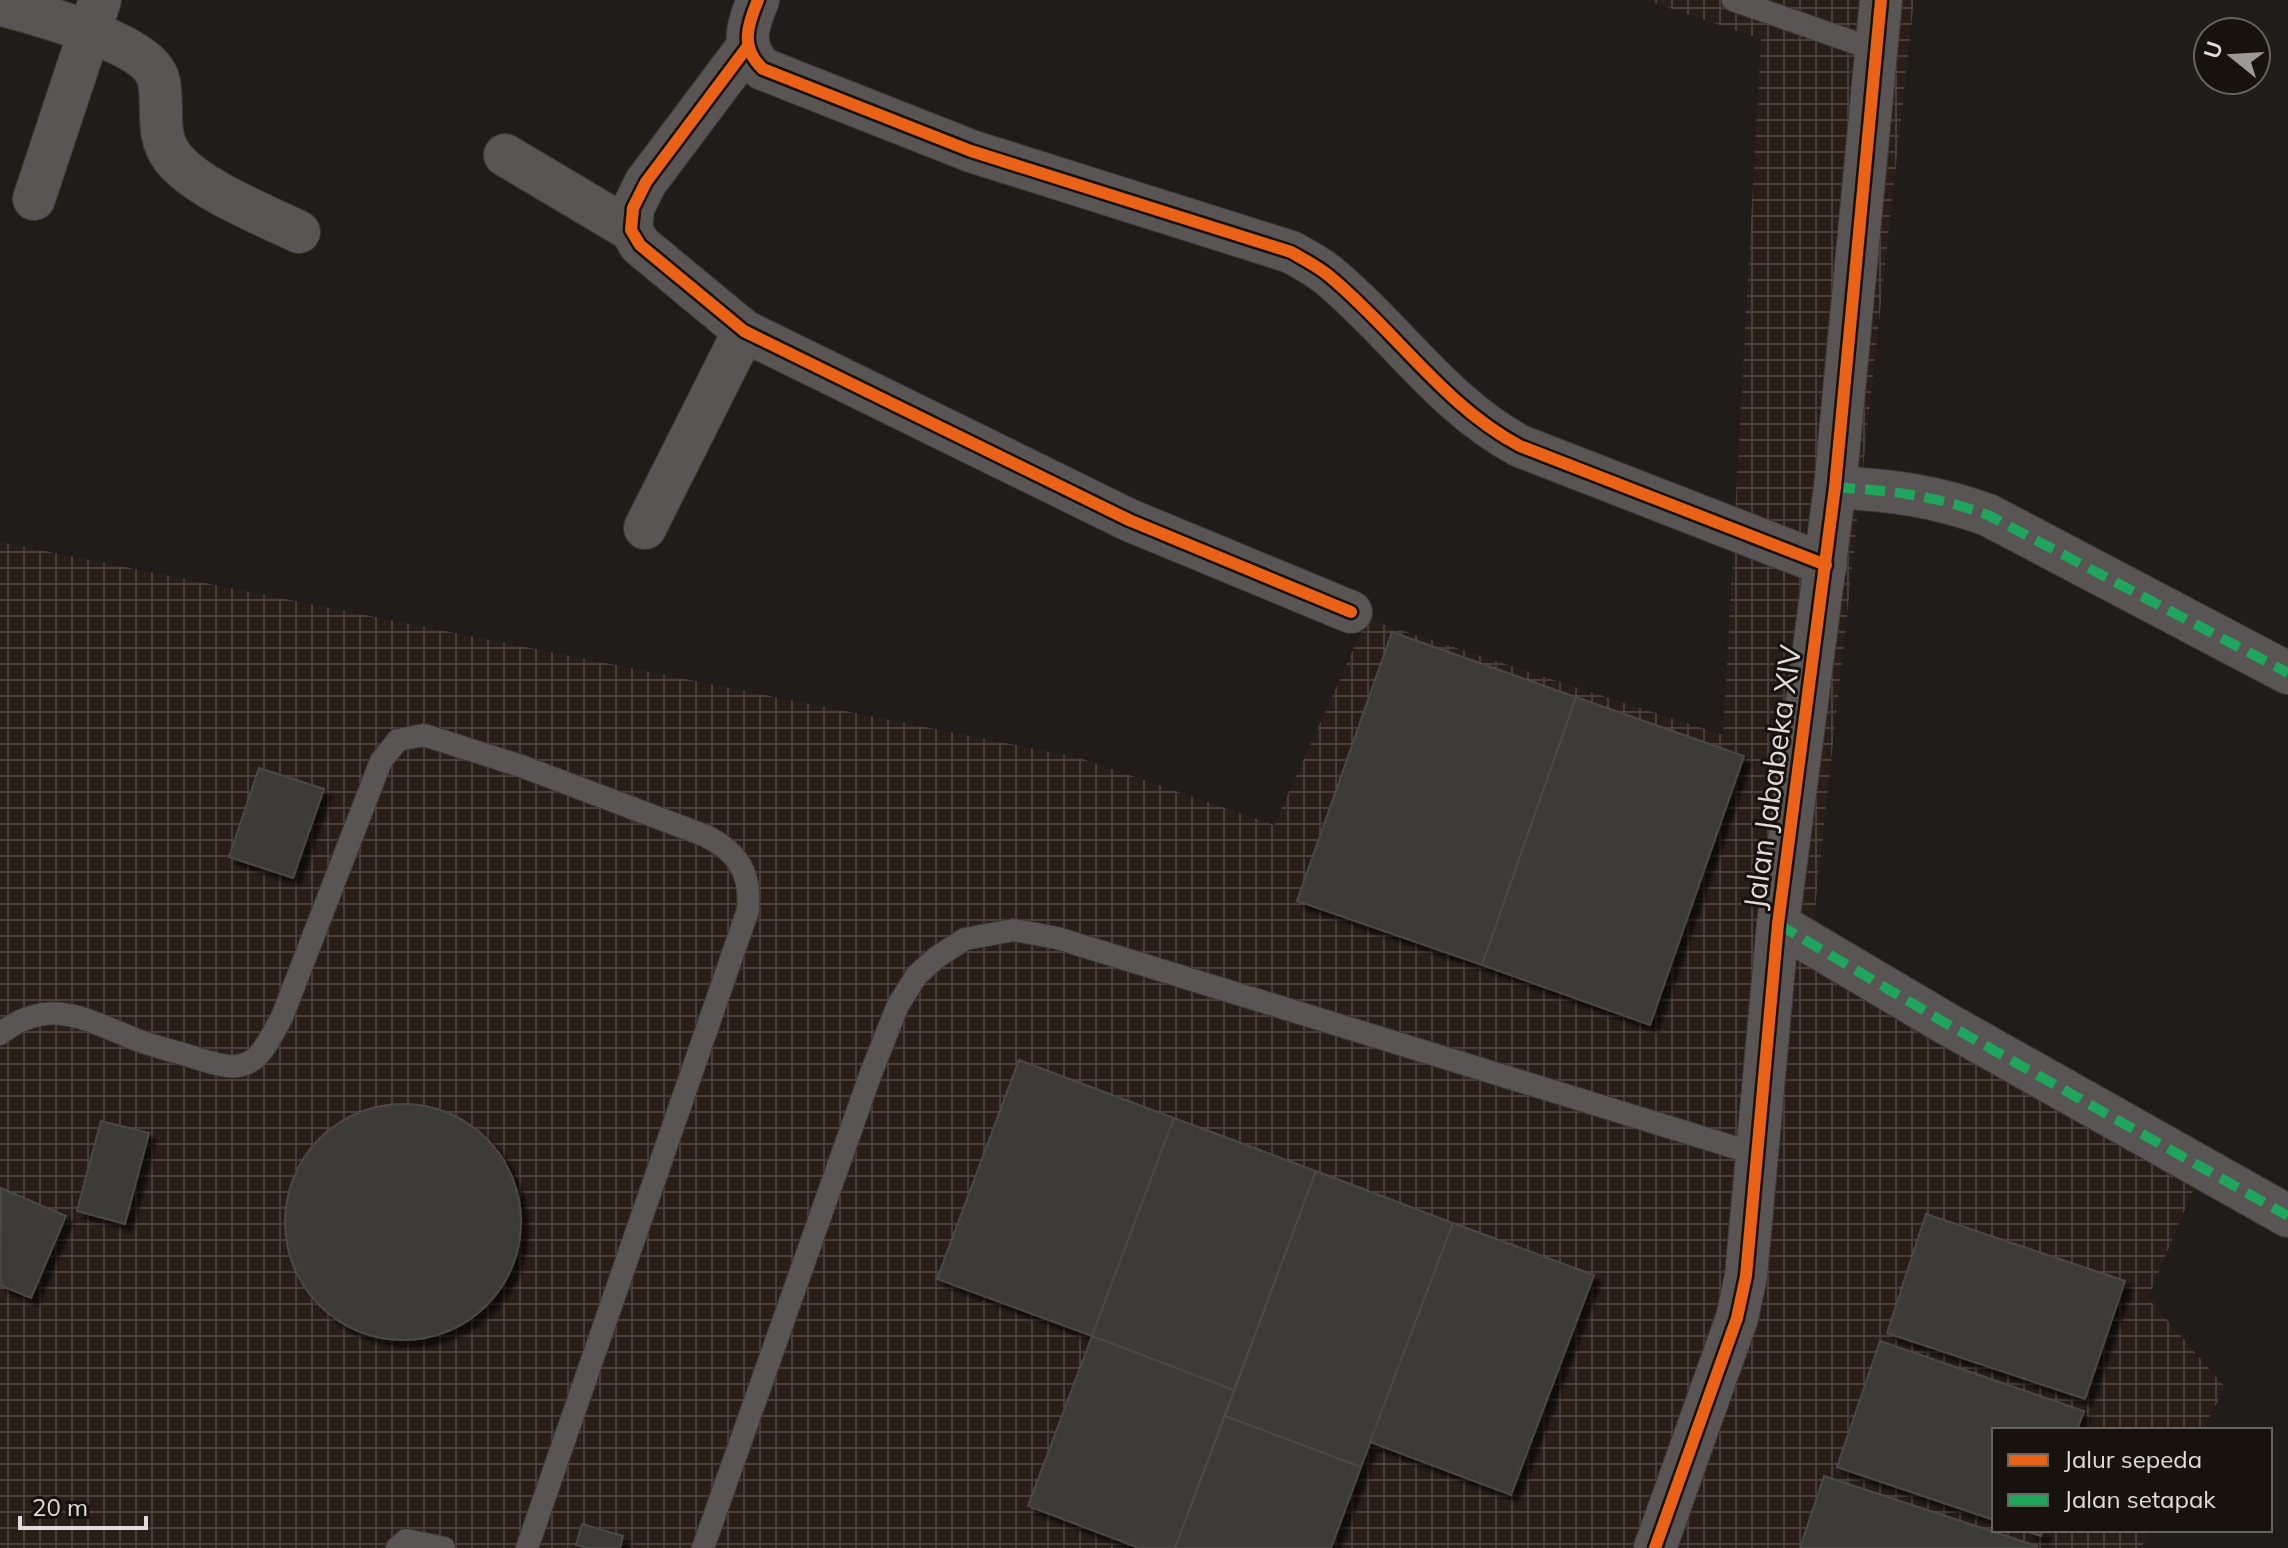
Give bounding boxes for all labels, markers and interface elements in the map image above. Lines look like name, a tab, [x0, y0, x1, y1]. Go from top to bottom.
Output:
north arrow	[2192, 16, 2272, 96]
text: U	[2197, 38, 2229, 62]
street label: Jalan Jababeka XIV	[1735, 643, 1809, 911]
legend	[1992, 1428, 2272, 1532]
text: Jalur sepeda	[2064, 1444, 2202, 1474]
scale bar	[20, 1480, 146, 1530]
text: Jalan setapak	[2064, 1484, 2216, 1514]
text: 20 m	[32, 1492, 88, 1522]

